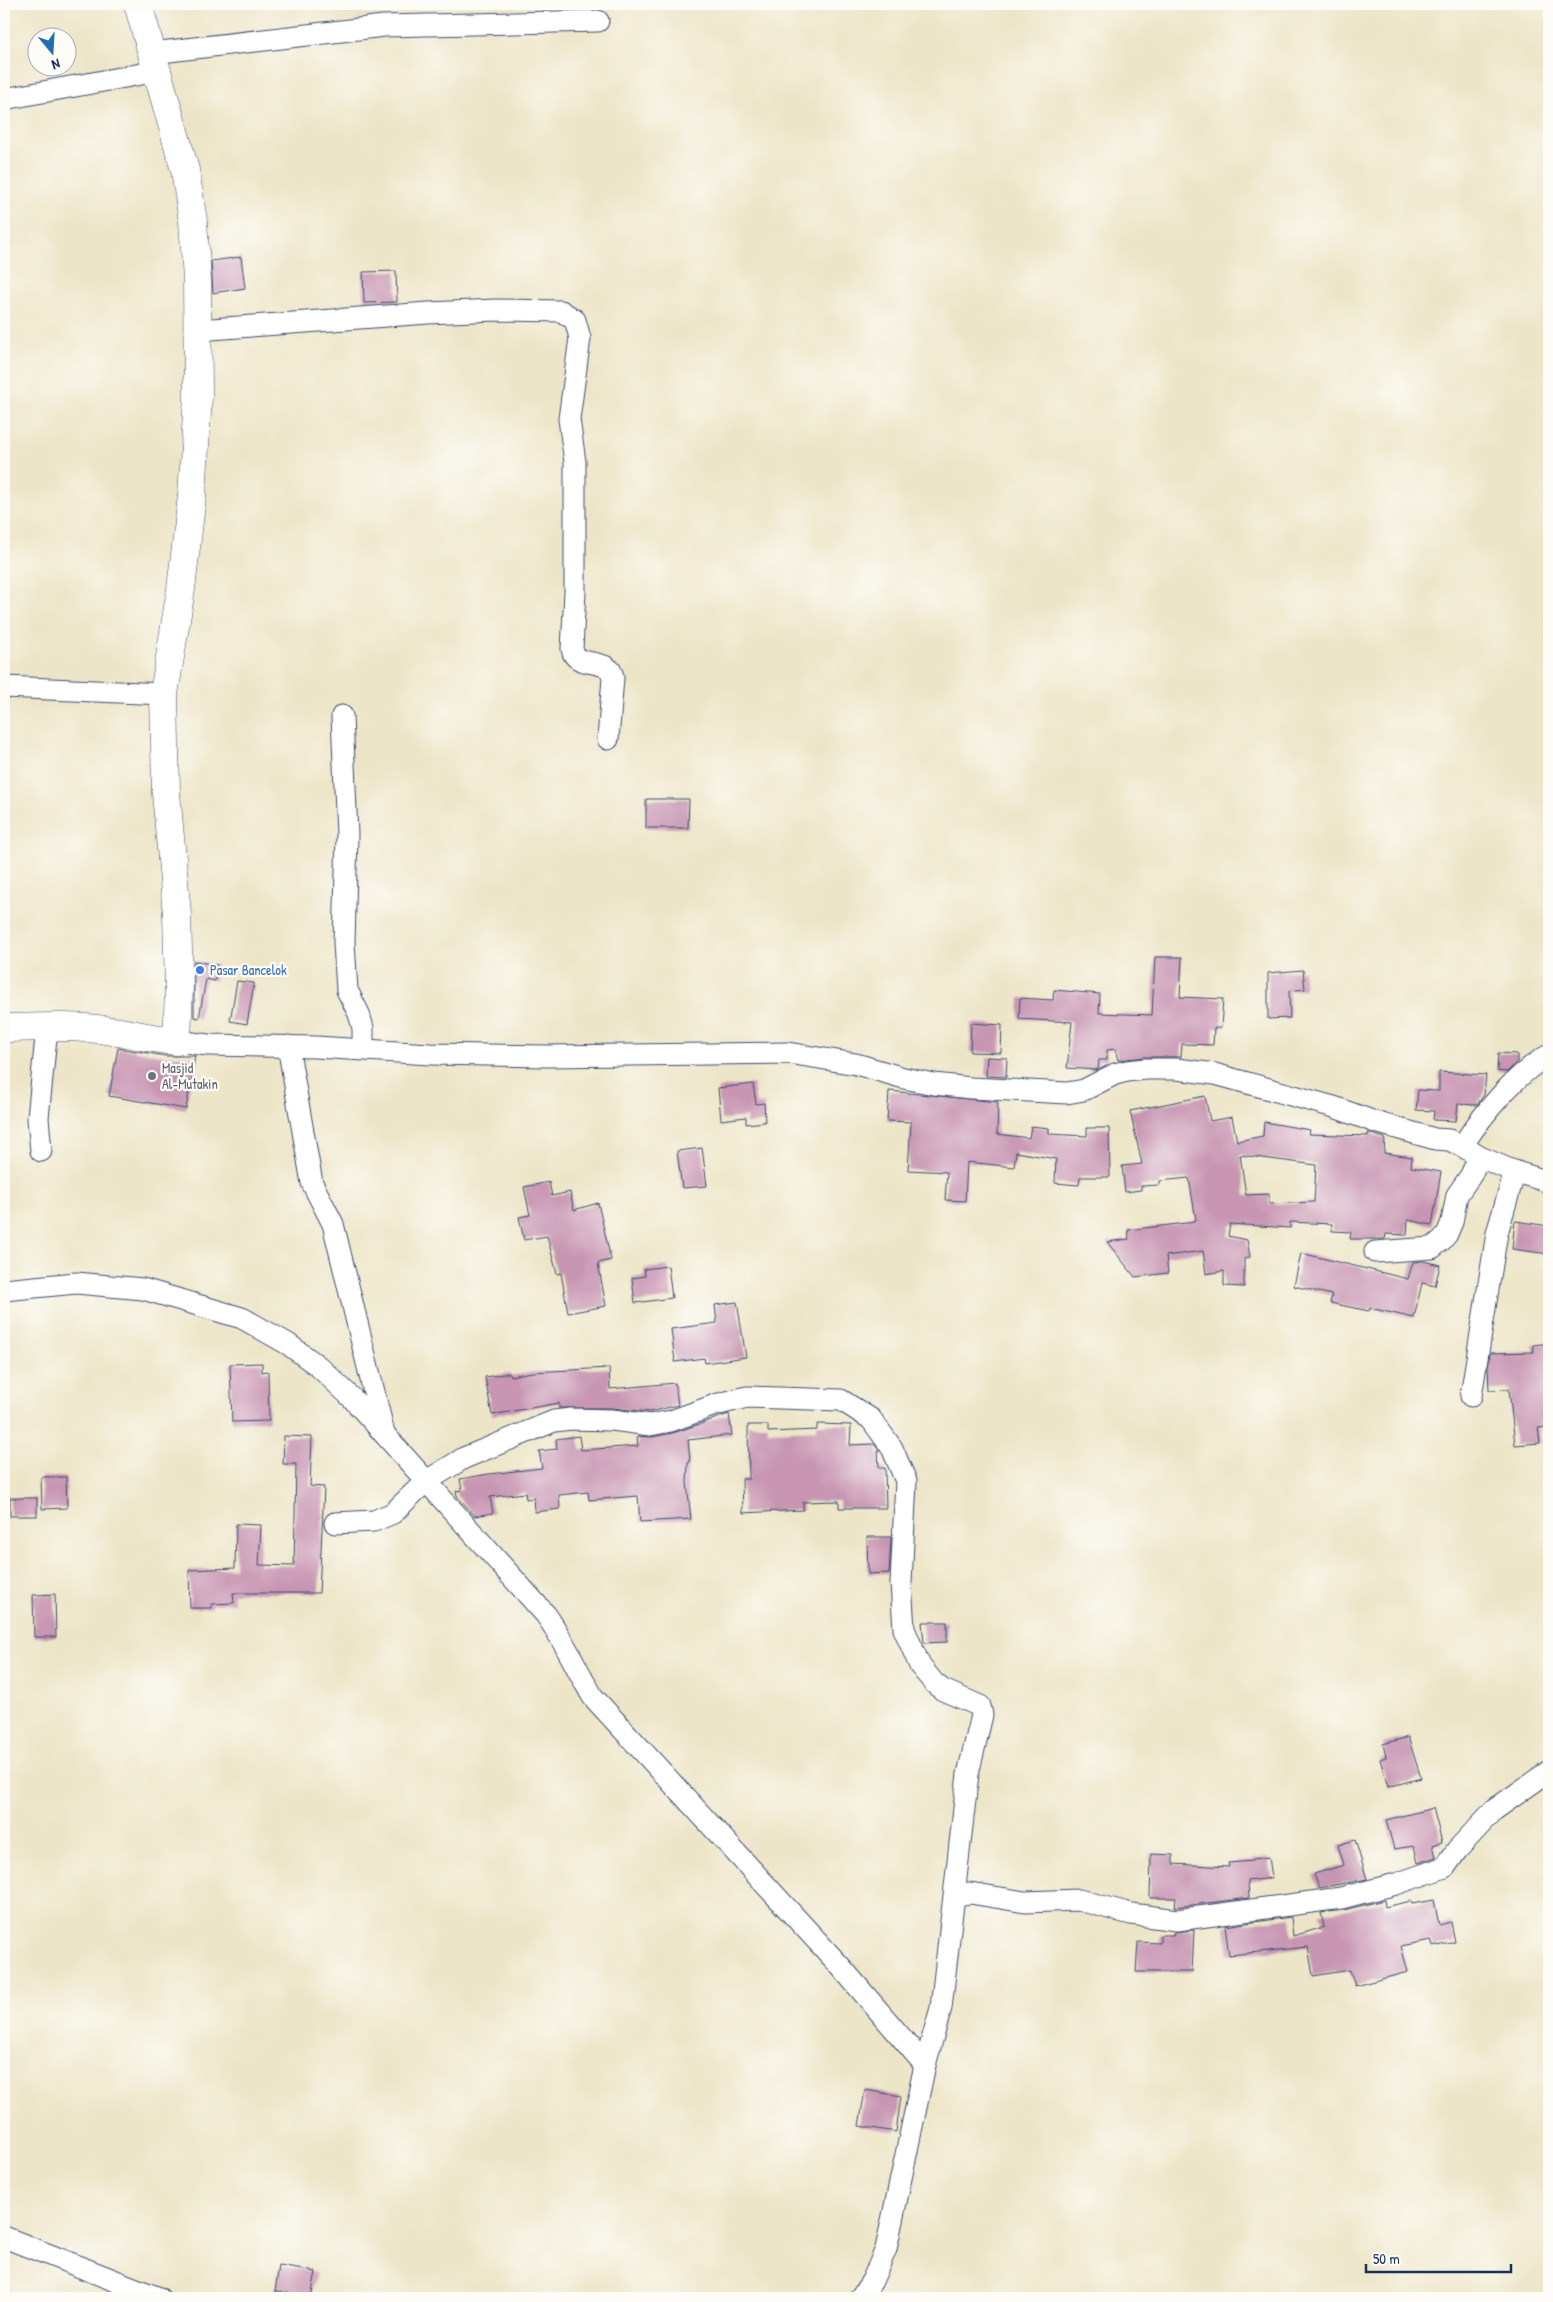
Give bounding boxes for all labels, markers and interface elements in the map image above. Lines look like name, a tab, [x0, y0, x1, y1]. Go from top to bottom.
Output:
north arrow	[28, 28, 78, 78]
text: N	[49, 55, 63, 75]
place label: Pasar Bancelok	[210, 960, 287, 979]
marker: Pasar Bancelok	[194, 964, 206, 976]
place label: Masjid Al-Mutakin	[162, 1058, 218, 1093]
marker: Masjid Al-Mutakin	[146, 1070, 158, 1082]
scale bar	[1366, 2242, 1510, 2274]
text: 50 m	[1373, 2248, 1400, 2269]

